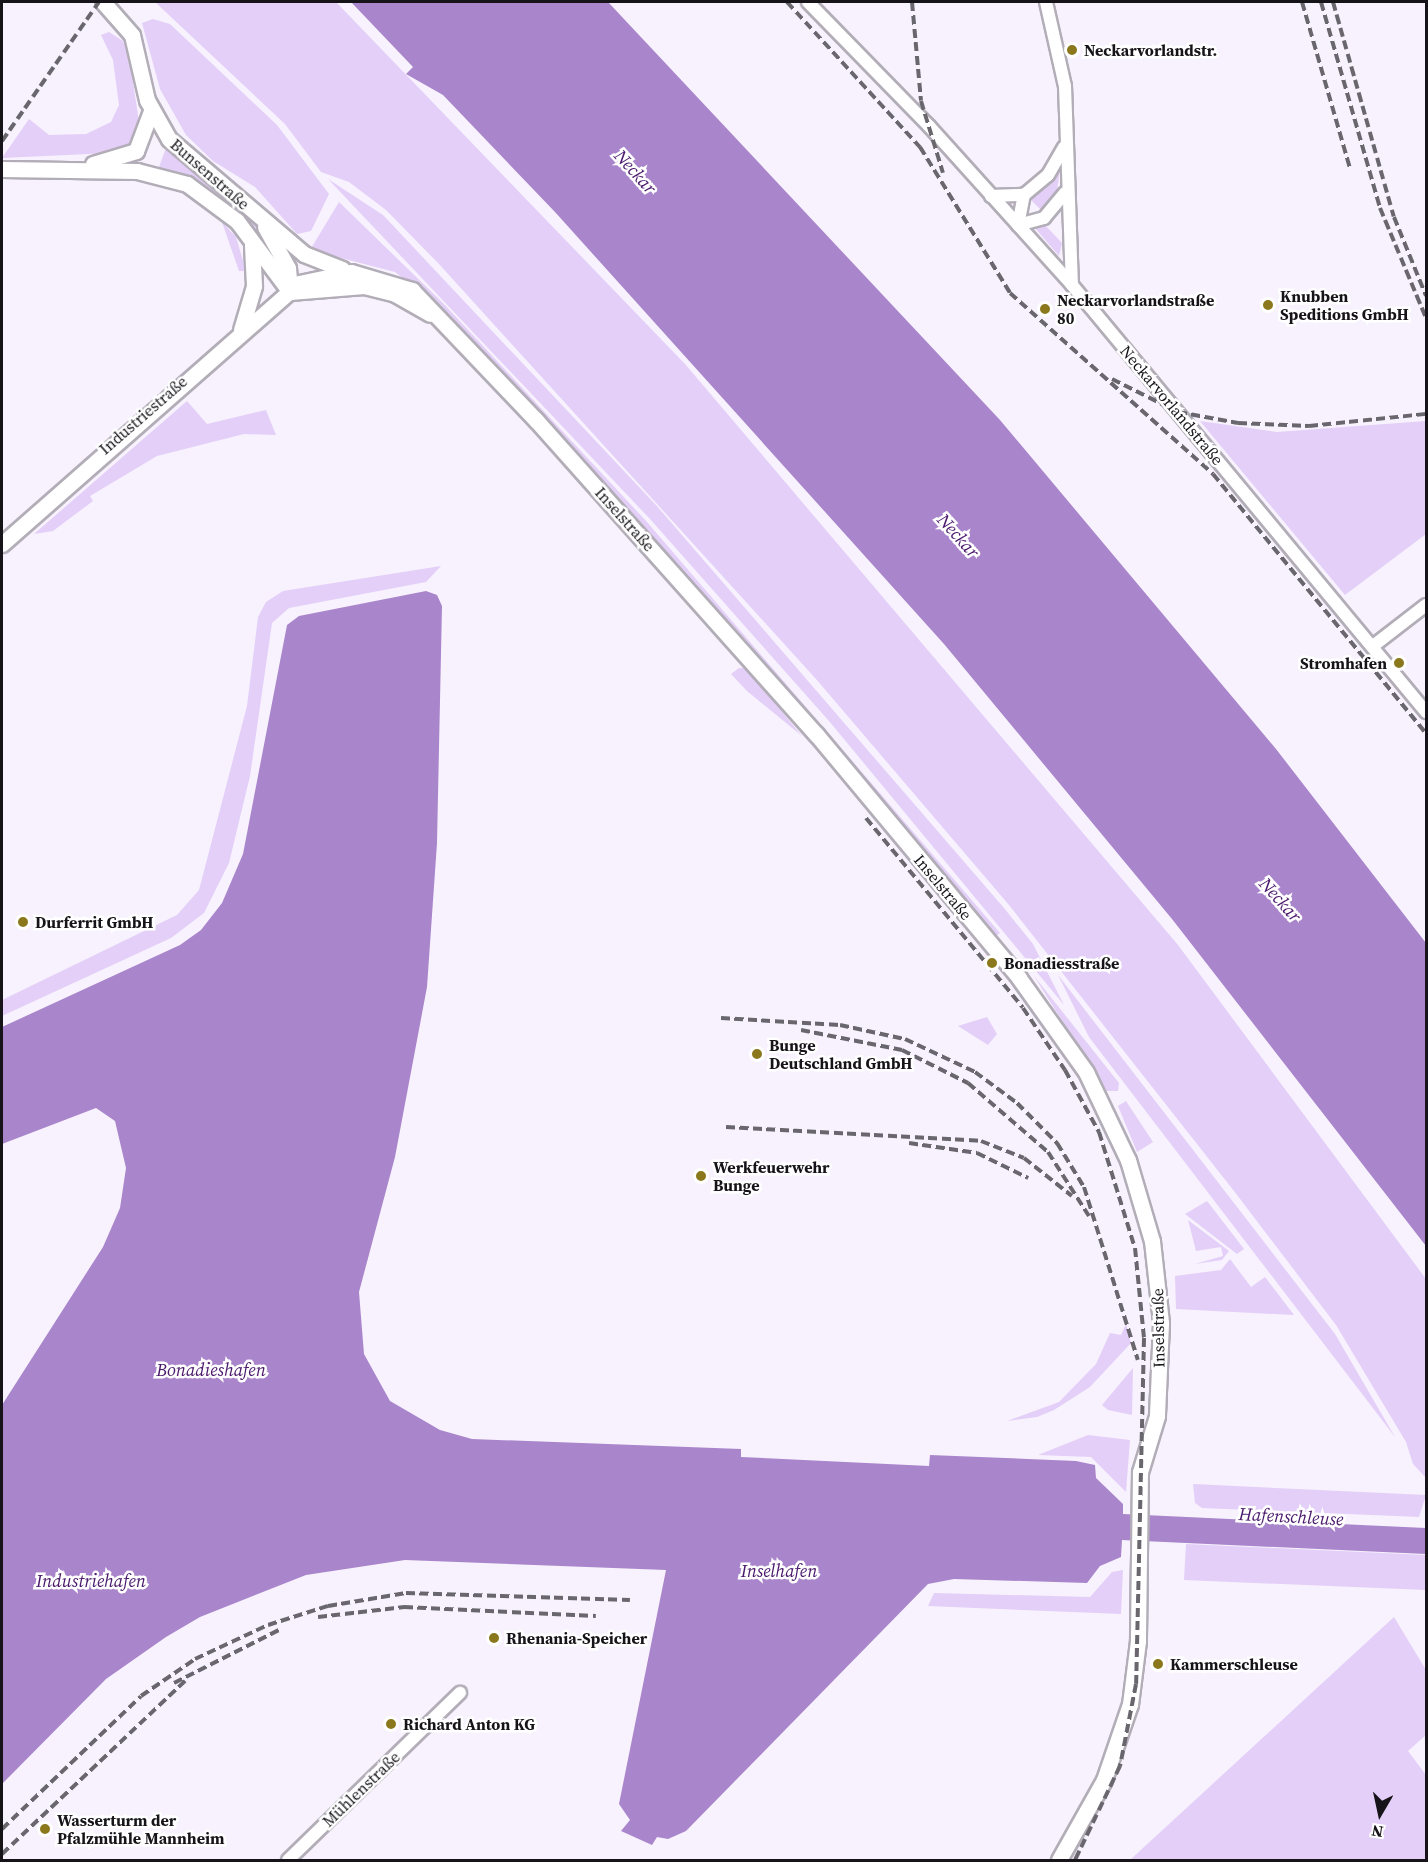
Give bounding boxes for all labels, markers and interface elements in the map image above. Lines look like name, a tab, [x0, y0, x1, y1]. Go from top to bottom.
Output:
place label: Neckarvorlandstr.	[1084, 40, 1217, 60]
marker: Neckarvorlandstr.	[1065, 43, 1079, 57]
street label: Bunsenstraße	[167, 135, 253, 213]
water label: Neckar	[610, 145, 660, 199]
place label: Knubben Speditions GmbH	[1280, 286, 1409, 324]
place label: Neckarvorlandstraße 80	[1057, 290, 1214, 328]
marker: Knubben Speditions GmbH	[1261, 298, 1275, 312]
marker: Neckarvorlandstraße 80	[1038, 302, 1052, 316]
street label: Neckarvorlandstraße	[1116, 341, 1228, 469]
street label: Industriestraße	[95, 372, 191, 458]
street label: Inselstraße	[591, 483, 659, 555]
water label: Neckar	[933, 509, 983, 563]
place label: Stromhafen	[1300, 653, 1387, 673]
marker: Stromhafen	[1392, 656, 1406, 670]
street label: Inselstraße	[910, 850, 976, 924]
water label: Neckar	[1255, 873, 1305, 927]
place label: Durferrit GmbH	[35, 912, 153, 932]
marker: Durferrit GmbH	[16, 915, 30, 929]
place label: Bonadiesstraße	[1004, 953, 1119, 973]
marker: Bonadiesstraße	[985, 956, 999, 970]
place label: Bunge Deutschland GmbH	[769, 1035, 912, 1073]
marker: Bunge Deutschland GmbH	[750, 1047, 764, 1061]
place label: Werkfeuerwehr Bunge	[713, 1157, 830, 1195]
marker: Werkfeuerwehr Bunge	[694, 1169, 708, 1183]
street label: Inselstraße	[1148, 1288, 1168, 1368]
water label: Bonadieshafen	[156, 1359, 266, 1381]
water label: Hafenschleuse	[1238, 1503, 1344, 1531]
water label: Inselhafen	[741, 1560, 817, 1582]
water label: Industriehafen	[36, 1570, 146, 1592]
place label: Rhenania-Speicher	[506, 1628, 647, 1648]
marker: Rhenania-Speicher	[487, 1631, 501, 1645]
place label: Kammerschleuse	[1170, 1654, 1298, 1674]
marker: Kammerschleuse	[1151, 1657, 1165, 1671]
place label: Richard Anton KG	[403, 1714, 535, 1734]
marker: Richard Anton KG	[384, 1717, 398, 1731]
street label: Mühlenstraße	[318, 1747, 404, 1831]
north arrow	[1350, 1784, 1410, 1844]
place label: Wasserturm der Pfalzmühle Mannheim	[57, 1810, 225, 1848]
text: N	[1370, 1820, 1385, 1844]
marker: Wasserturm der Pfalzmühle Mannheim	[38, 1822, 52, 1836]

